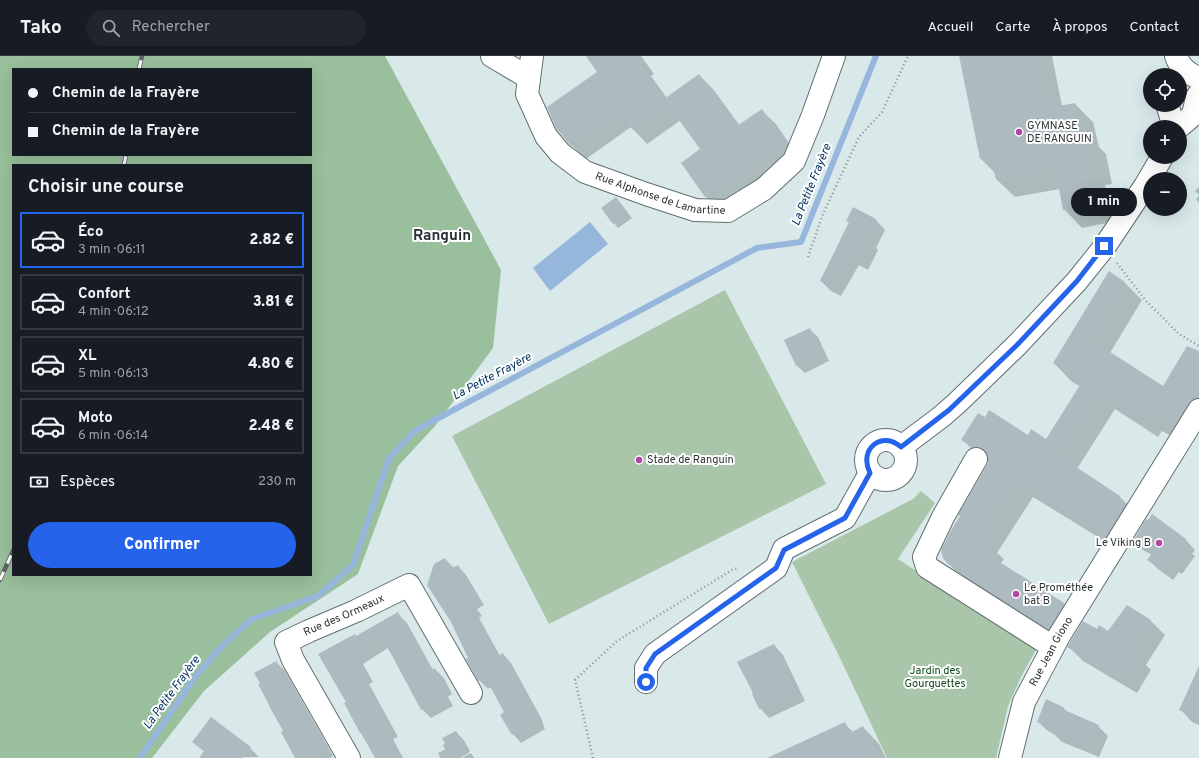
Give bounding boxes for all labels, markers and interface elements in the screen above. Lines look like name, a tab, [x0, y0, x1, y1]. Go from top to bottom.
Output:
search box	[86, 10, 366, 46]
text: Tako	[20, 16, 62, 40]
icon: search	[100, 17, 122, 39]
text: Rechercher	[132, 18, 210, 37]
text: Accueil	[927, 19, 973, 36]
text: Carte	[995, 19, 1030, 36]
text: À propos	[1052, 19, 1108, 36]
text: Contact	[1130, 19, 1179, 36]
map controls	[1143, 68, 1187, 216]
button: locate	[1143, 68, 1187, 112]
text: Chemin de la Frayère	[52, 84, 199, 103]
place label: GYMNASE DE RANGUIN	[1027, 119, 1092, 146]
button: +	[1143, 120, 1187, 164]
text: Chemin de la Frayère	[52, 122, 199, 141]
marker: GYMNASE DE RANGUIN	[1014, 127, 1024, 137]
water label: La Petite Frayère	[788, 141, 836, 228]
street label: Rue Alphonse de Lamartine	[593, 169, 726, 218]
button: −	[1143, 172, 1187, 216]
text: Choisir une course	[28, 176, 184, 199]
callout: 1 min	[1071, 188, 1137, 216]
text: 1 min	[1088, 194, 1120, 210]
icon: car	[30, 222, 66, 258]
text: Éco	[78, 223, 103, 242]
district label: Ranguin	[413, 227, 471, 246]
text: 2.82 €	[249, 231, 294, 250]
route end	[1095, 237, 1113, 255]
text: 3 min · 06:11	[78, 242, 145, 258]
icon: car	[30, 284, 66, 320]
text: Confort	[78, 285, 130, 304]
text: 3.81 €	[253, 293, 294, 312]
text: 4 min · 06:12	[78, 304, 149, 320]
icon: car	[30, 346, 66, 382]
text: XL	[78, 347, 96, 366]
water label: La Petite Frayère	[450, 349, 535, 405]
text: 4.80 €	[248, 355, 294, 374]
text: 5 min · 06:13	[78, 366, 149, 382]
icon: car	[30, 408, 66, 444]
text: Moto	[78, 409, 113, 428]
text: 2.48 €	[248, 417, 294, 436]
text: 6 min · 06:14	[78, 428, 148, 444]
place label: Stade de Ranguin	[647, 453, 734, 467]
marker: Stade de Ranguin	[634, 455, 644, 465]
icon: cash	[28, 471, 50, 493]
text: Espèces	[60, 473, 115, 492]
text: 230 m	[258, 474, 296, 490]
button: Confirmer	[28, 522, 296, 568]
place label: Le Viking B	[1096, 536, 1151, 550]
marker: Le Viking B	[1154, 538, 1164, 548]
place label: Le Prométhée bat B	[1024, 581, 1093, 608]
marker: Le Prométhée bat B	[1011, 589, 1021, 599]
street label: Rue des Ormeaux	[301, 591, 387, 640]
street label: Rue Jean Giono	[1027, 614, 1076, 689]
water label: La Petite Frayère	[140, 652, 205, 733]
park label: Jardin des Gourguettes	[904, 664, 966, 691]
route start	[637, 673, 655, 691]

